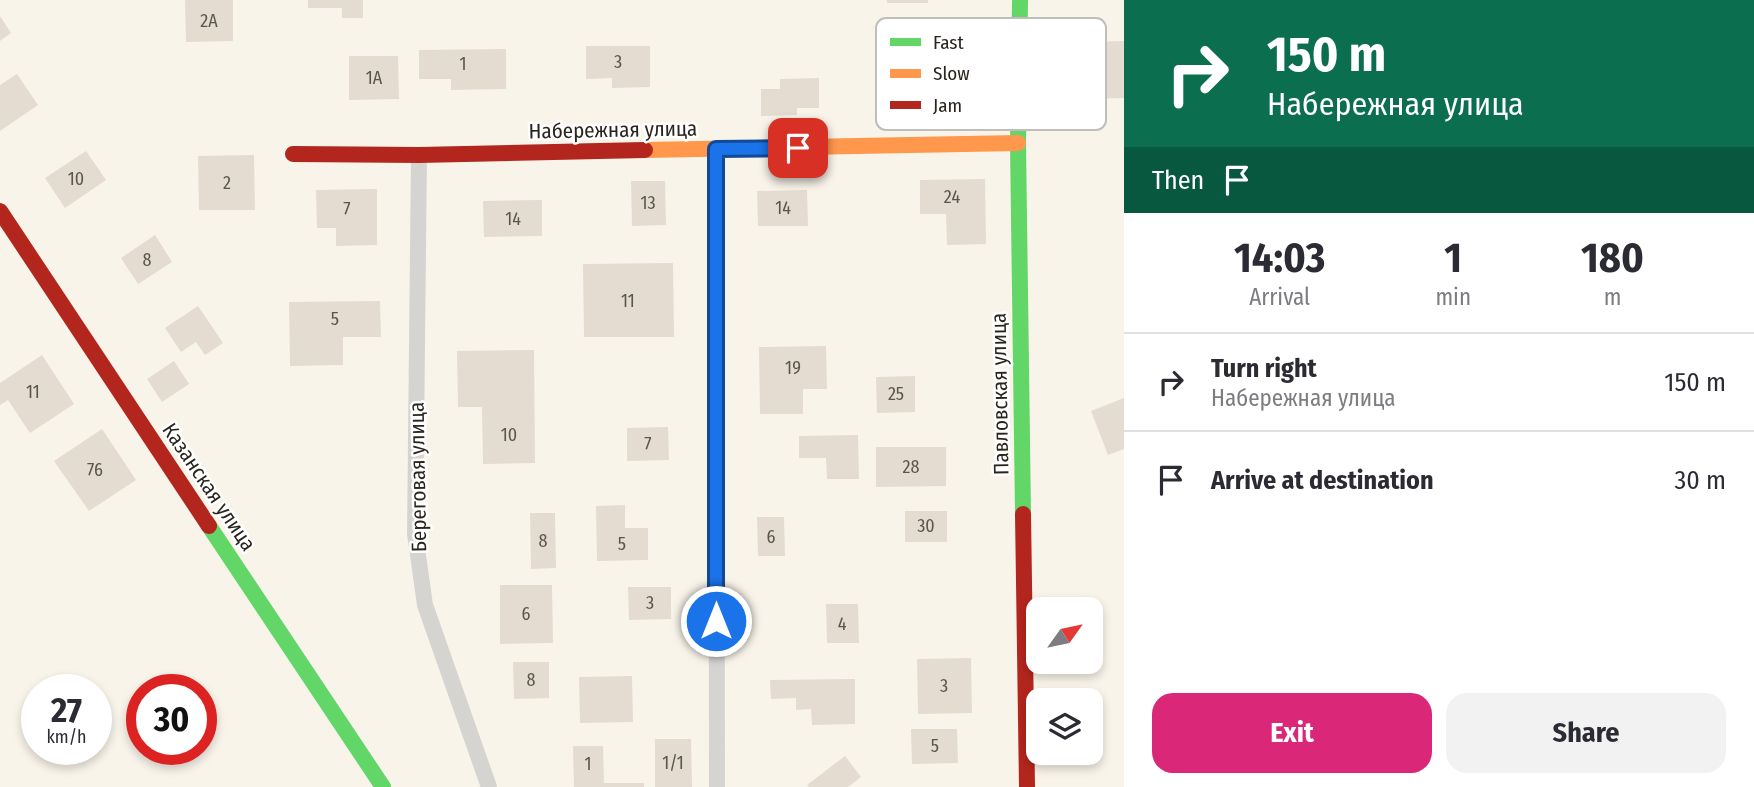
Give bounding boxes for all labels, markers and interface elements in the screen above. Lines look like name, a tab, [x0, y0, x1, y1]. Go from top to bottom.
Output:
house number: 2А	[200, 10, 218, 32]
legend	[876, 18, 1106, 130]
text: 150 m	[1267, 25, 1386, 84]
icon: right	[1152, 28, 1243, 119]
text: Fast	[933, 31, 964, 54]
house number: 3	[614, 51, 622, 73]
house number: 1	[459, 53, 467, 75]
text: Slow	[933, 62, 970, 85]
house number: 1А	[366, 67, 383, 89]
text: Набережная улица	[1267, 85, 1524, 123]
text: Jam	[933, 94, 962, 117]
street label: Набережная улица	[529, 116, 697, 144]
pin	[768, 118, 828, 178]
icon: arrive	[779, 129, 817, 167]
icon: arrive	[1218, 161, 1256, 199]
text: Then	[1152, 165, 1204, 196]
house number: 10	[68, 168, 84, 190]
house number: 2	[223, 172, 231, 194]
house number: 24	[944, 186, 960, 208]
house number: 13	[640, 192, 656, 214]
house number: 14	[775, 197, 791, 219]
house number: 7	[343, 198, 351, 220]
house number: 14	[505, 208, 521, 230]
text: 14:03	[1234, 233, 1325, 283]
text: 1	[1444, 233, 1462, 283]
text: 180	[1581, 233, 1644, 283]
house number: 8	[143, 249, 152, 271]
text: Arrival	[1249, 283, 1310, 311]
text: min	[1435, 283, 1471, 311]
text: m	[1604, 283, 1621, 311]
house number: 11	[621, 290, 635, 312]
house number: 5	[331, 308, 339, 330]
street label: Павловская улица	[986, 313, 1014, 475]
text: Turn right	[1211, 353, 1317, 384]
house number: 19	[785, 357, 801, 379]
icon: right	[1152, 363, 1190, 401]
text: 150 m	[1664, 367, 1726, 398]
house number: 11	[26, 381, 40, 403]
house number: 25	[888, 383, 904, 405]
text: Набережная улица	[1211, 384, 1396, 412]
street label: Береговая улица	[404, 402, 432, 552]
street label: Казанская улица	[157, 418, 261, 556]
house number: 10	[501, 424, 517, 446]
house number: 7	[644, 433, 652, 455]
house number: 28	[903, 456, 919, 478]
house number: 76	[87, 459, 103, 481]
icon: arrive	[1152, 461, 1190, 499]
text: Arrive at destination	[1211, 465, 1434, 496]
text: 30 m	[1675, 465, 1726, 496]
house number: 30	[917, 515, 935, 537]
house number: 6	[767, 526, 776, 548]
house number: 8	[539, 530, 548, 552]
house number: 5	[618, 533, 626, 555]
position arrow	[679, 584, 753, 658]
house number: 3	[646, 592, 654, 614]
north arrow	[1026, 597, 1102, 674]
map controls	[1026, 597, 1103, 765]
house number: 6	[522, 603, 531, 625]
house number: 4	[838, 613, 847, 635]
house number: 8	[527, 669, 536, 691]
speed limit sign: 30	[126, 674, 217, 765]
house number: 3	[940, 675, 948, 697]
button: layers	[1026, 688, 1103, 765]
text: 27	[51, 689, 82, 731]
button: Exit	[1152, 693, 1432, 773]
button: Share	[1446, 693, 1726, 773]
text: km/h	[46, 726, 87, 748]
house number: 5	[931, 735, 939, 757]
house number: 1/1	[662, 752, 684, 774]
house number: 1	[584, 753, 592, 775]

